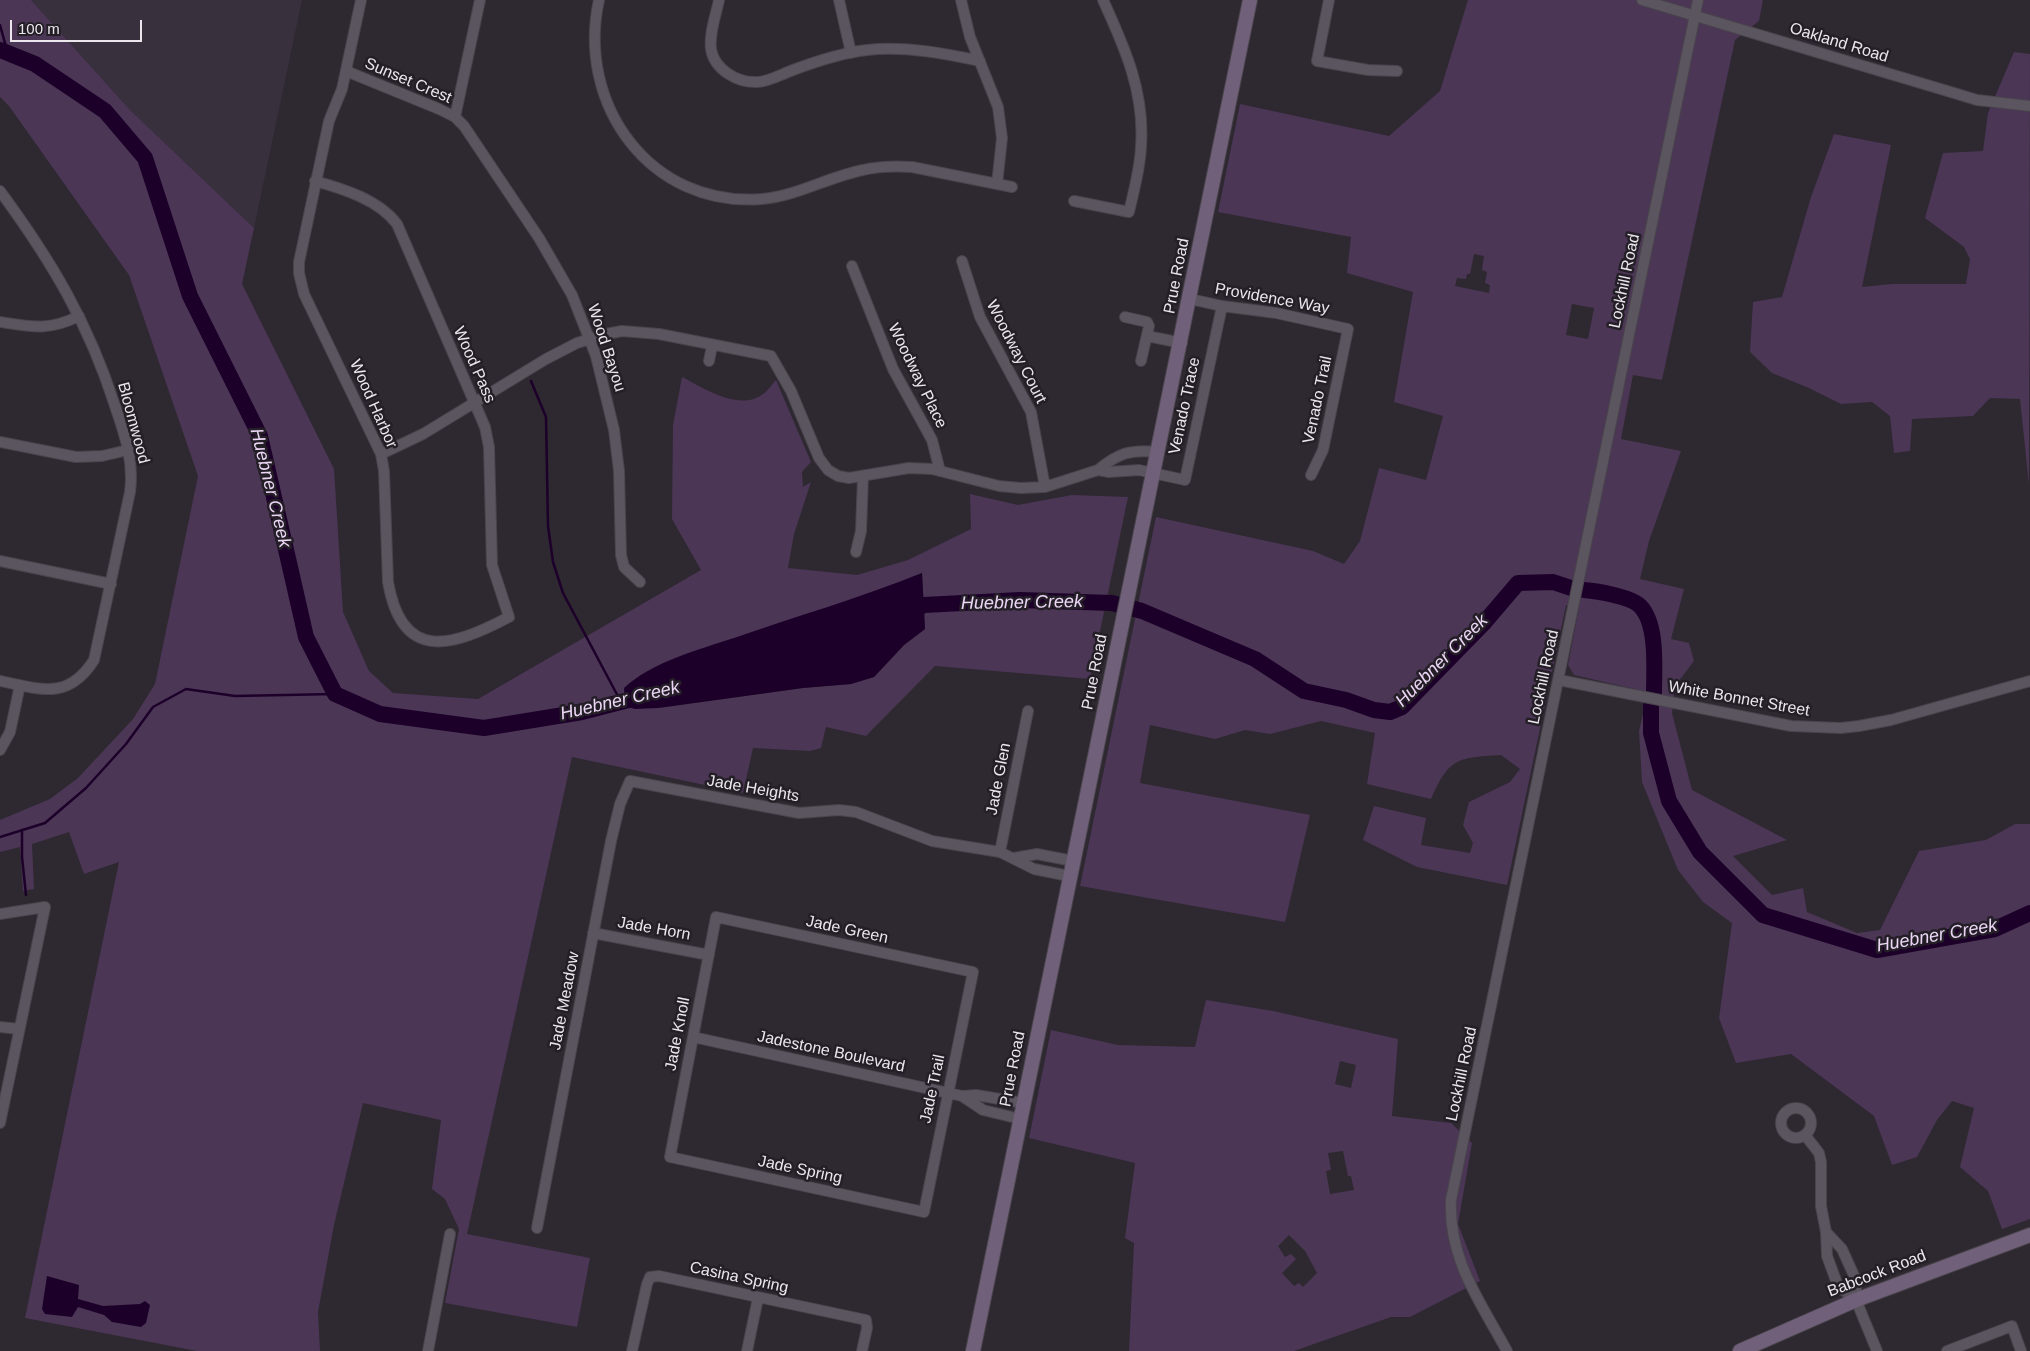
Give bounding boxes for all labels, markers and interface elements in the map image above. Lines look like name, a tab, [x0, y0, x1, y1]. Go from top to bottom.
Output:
scale bar	[12, 10, 145, 42]
street label: Oakland Road	[1787, 19, 1891, 67]
text: 100 m	[18, 20, 60, 37]
street label: Sunset Crest	[362, 54, 454, 108]
street label: Lockhill Road	[1606, 232, 1644, 330]
street label: Prue Road	[1160, 237, 1194, 315]
street label: Providence Way	[1213, 279, 1331, 319]
street label: Woodway Court	[982, 297, 1050, 407]
street label: Wood Bayou	[583, 302, 629, 394]
street label: Woodway Place	[883, 320, 951, 432]
street label: Wood Pass	[449, 324, 499, 406]
street label: Venado Trail	[1299, 354, 1337, 446]
street label: Venado Trace	[1165, 356, 1205, 456]
street label: Wood Harbor	[345, 357, 401, 451]
street label: Bloomwood	[113, 380, 153, 466]
water label: Huebner Creek	[245, 426, 295, 550]
water label: Huebner Creek	[961, 591, 1083, 615]
water label: Huebner Creek	[1391, 610, 1493, 712]
street label: Lockhill Road	[1525, 628, 1563, 726]
street label: Prue Road	[1078, 633, 1112, 711]
water label: Huebner Creek	[558, 677, 682, 725]
street label: White Bonnet Street	[1667, 677, 1811, 721]
street label: Jade Glen	[983, 741, 1015, 817]
street label: Jade Heights	[705, 771, 801, 807]
street label: Jade Green	[804, 912, 890, 948]
street label: Jade Horn	[616, 913, 692, 945]
water label: Huebner Creek	[1875, 915, 1999, 957]
street label: Jade Meadow	[546, 950, 584, 1052]
street label: Jade Knoll	[661, 995, 695, 1073]
street label: Lockhill Road	[1443, 1025, 1481, 1123]
street label: Jadestone Boulevard	[755, 1027, 907, 1077]
street label: Prue Road	[996, 1030, 1030, 1108]
street label: Jade Trail	[916, 1053, 950, 1125]
street label: Jade Spring	[756, 1152, 844, 1188]
street label: Babcock Road	[1825, 1246, 1929, 1302]
street label: Casina Spring	[688, 1258, 790, 1298]

